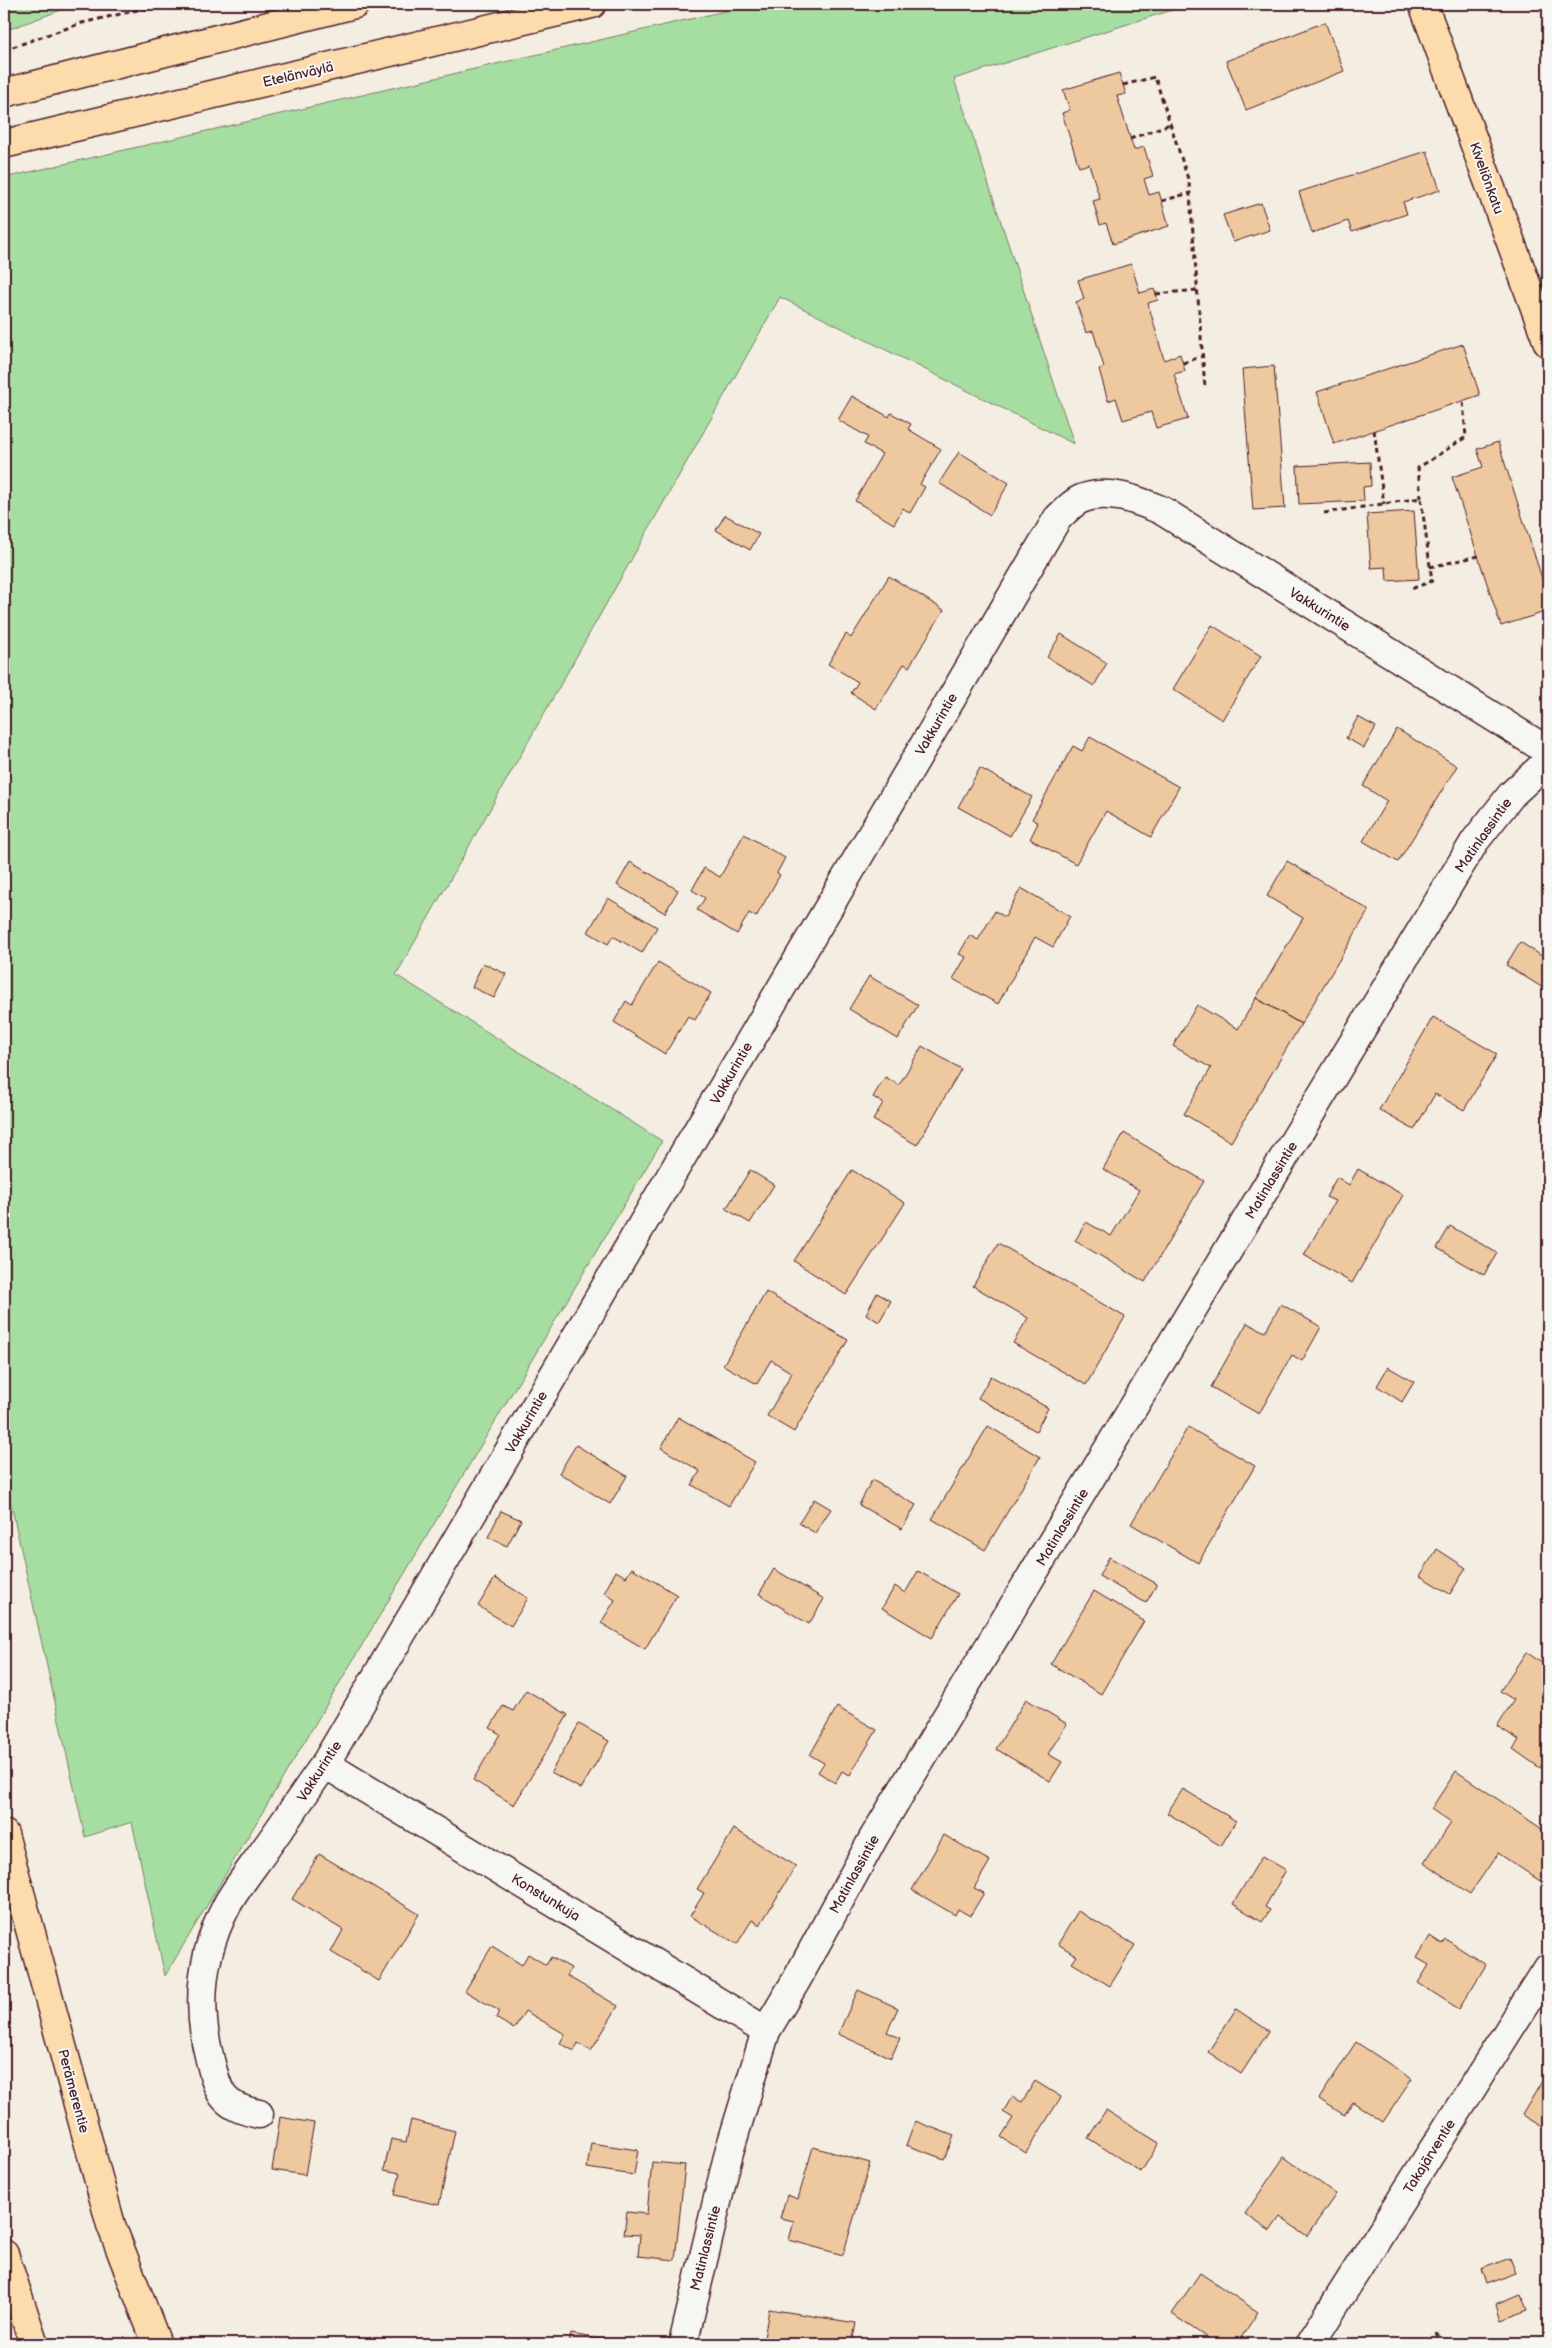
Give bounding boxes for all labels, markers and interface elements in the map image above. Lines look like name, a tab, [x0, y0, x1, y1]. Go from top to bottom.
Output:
street label: Etelänväylä	[261, 58, 335, 91]
street label: Kiveliönkatu	[1466, 140, 1507, 217]
street label: Vakkurintie	[1286, 584, 1354, 635]
street label: Vakkurintie	[912, 690, 961, 758]
street label: Matinlassintie	[1451, 795, 1515, 876]
street label: Vakkurintie	[707, 1039, 756, 1107]
street label: Matinlassintie	[1242, 1138, 1301, 1222]
street label: Vakkurintie	[502, 1388, 551, 1456]
street label: Matinlassintie	[1033, 1485, 1092, 1569]
street label: Vakkurintie	[293, 1738, 345, 1805]
street label: Matinlassintie	[826, 1832, 883, 1917]
street label: Konstunkuja	[508, 1870, 583, 1925]
street label: Perämerentie	[54, 2047, 93, 2135]
street label: Takajärventie	[1400, 2116, 1459, 2197]
street label: Matinlassintie	[687, 2204, 724, 2293]

